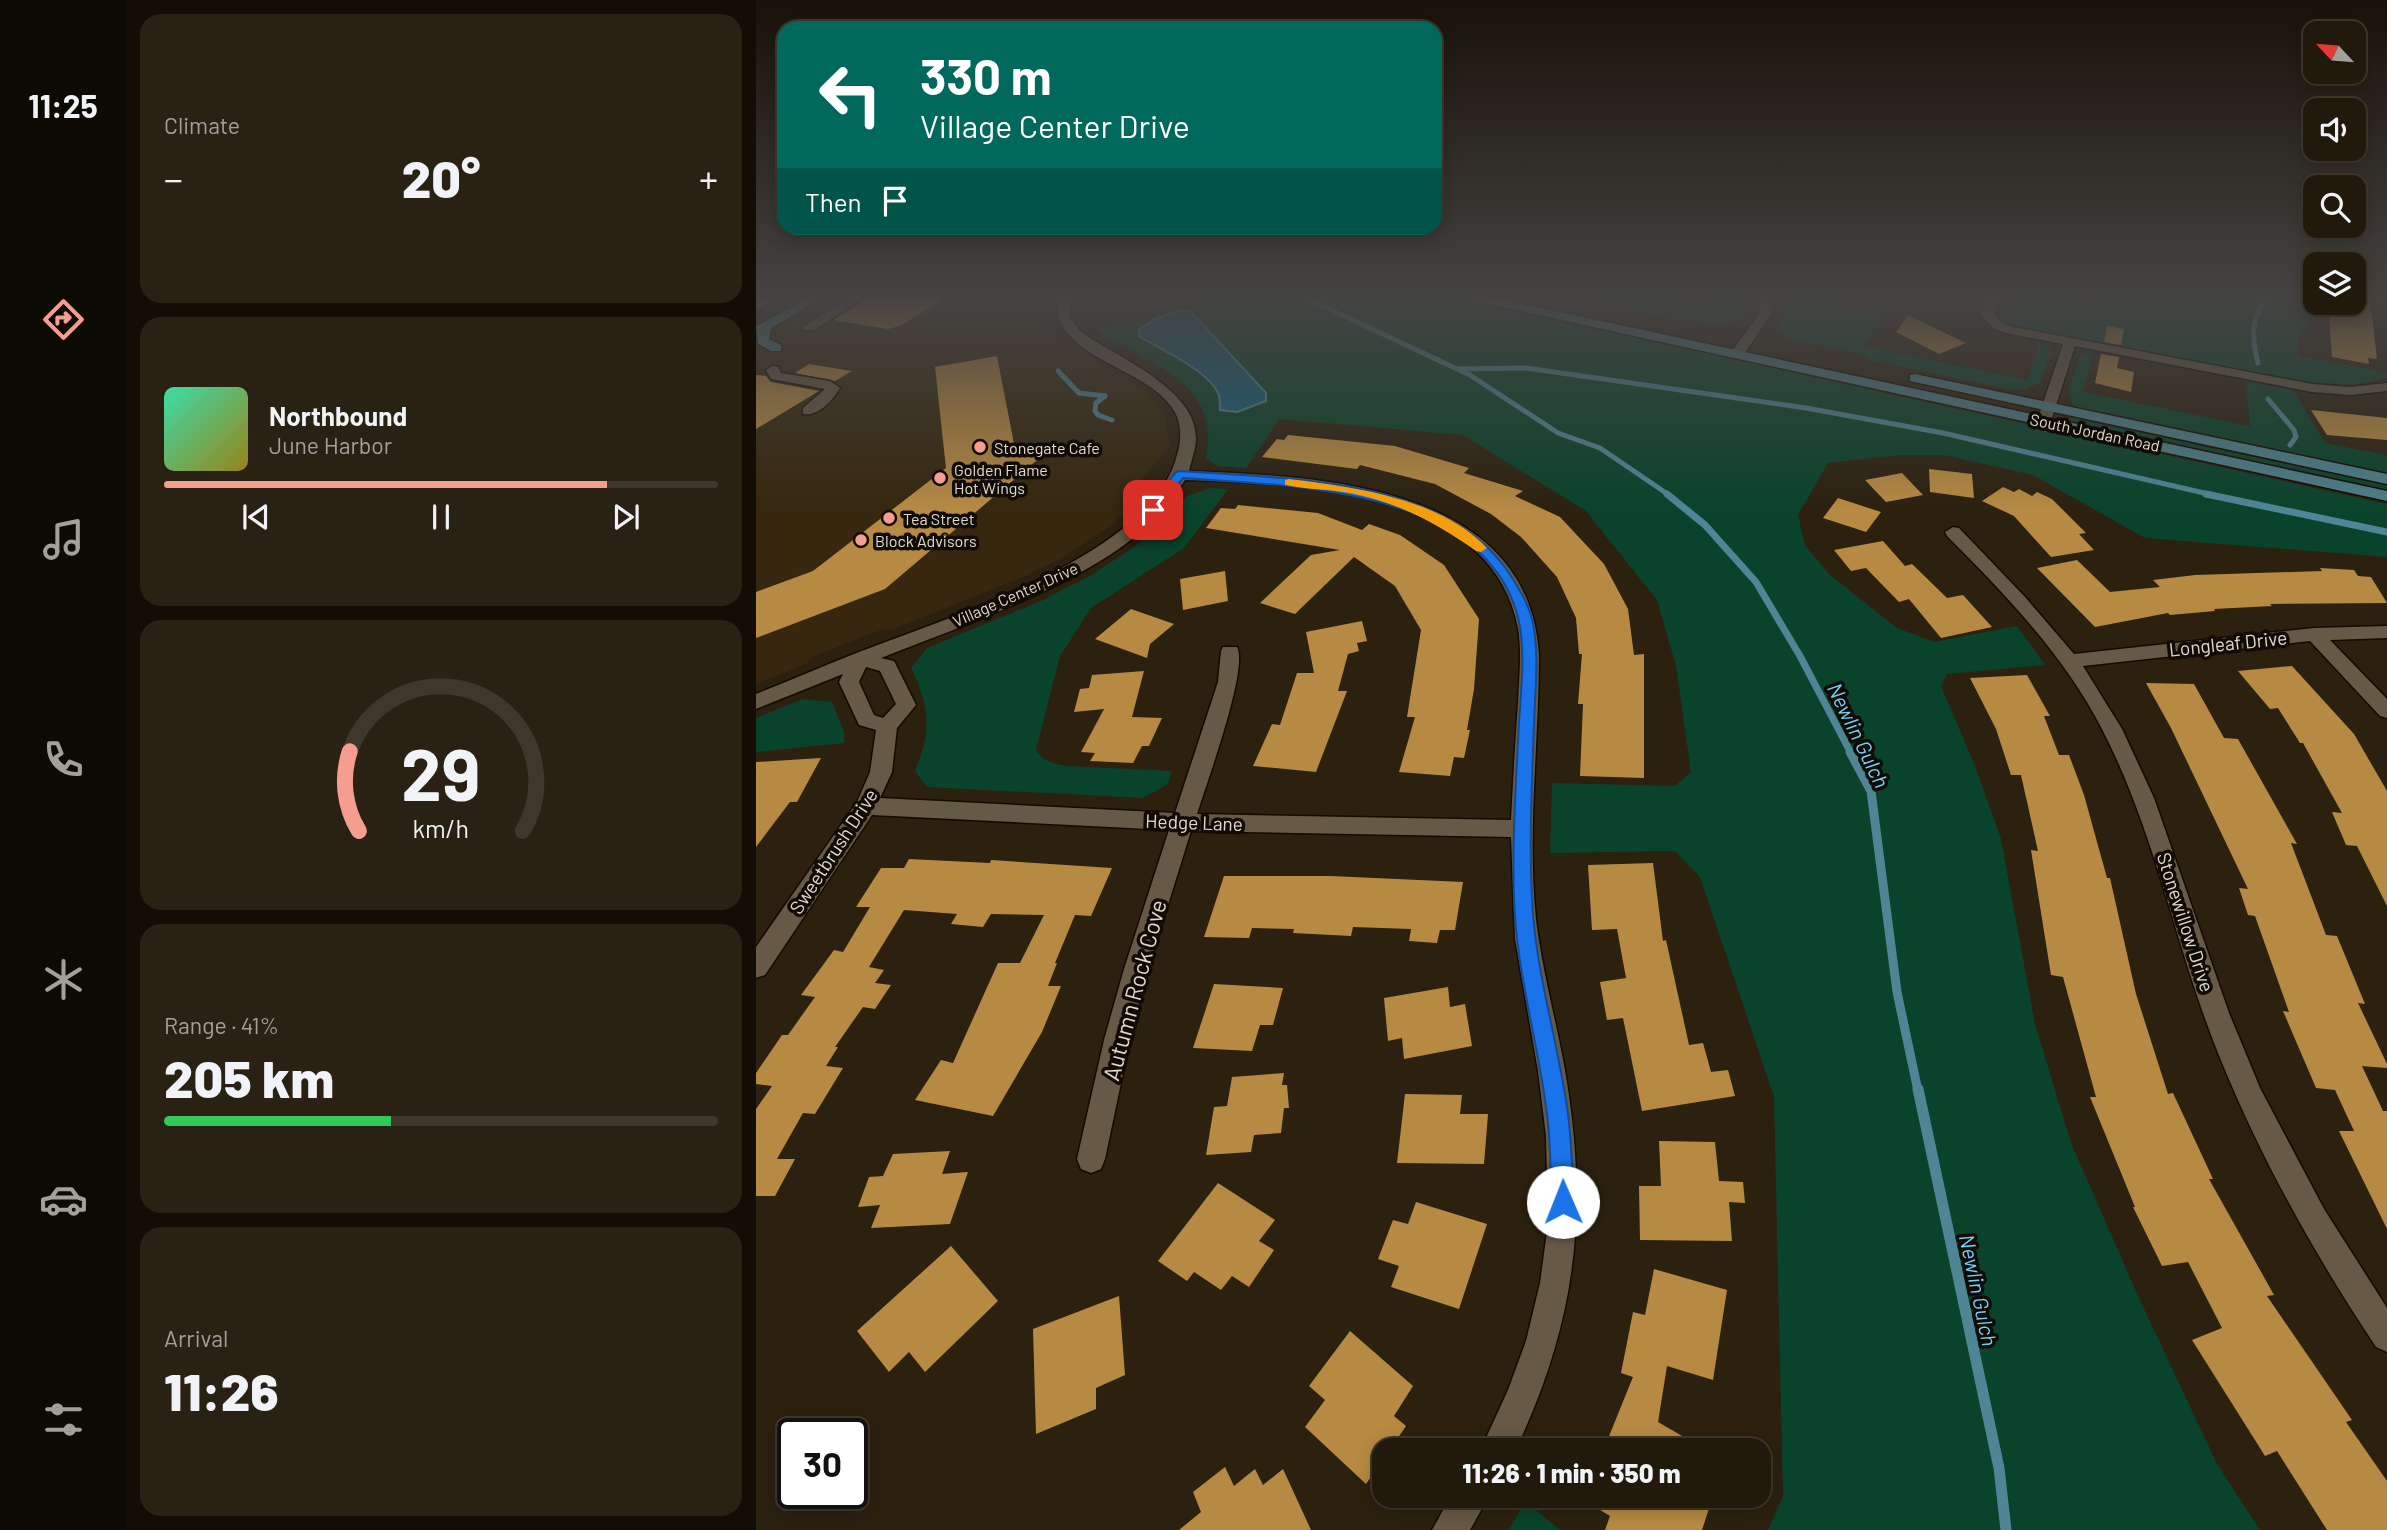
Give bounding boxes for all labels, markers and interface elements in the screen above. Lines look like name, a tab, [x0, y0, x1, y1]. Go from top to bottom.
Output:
north arrow	[2303, 21, 2366, 84]
map controls	[2303, 21, 2366, 315]
text: 330 m	[920, 46, 1052, 105]
icon: left	[805, 49, 896, 140]
text: 11:25	[28, 86, 98, 124]
button: sound	[2303, 98, 2366, 161]
text: Village Center Drive	[920, 106, 1190, 144]
text: Climate	[164, 111, 240, 139]
text: 20°	[402, 146, 480, 208]
text: −	[164, 155, 183, 201]
text: +	[699, 155, 718, 201]
button: search	[2303, 175, 2366, 238]
icon: arrive	[876, 182, 914, 220]
text: Then	[805, 186, 862, 217]
button: layers	[2303, 252, 2366, 315]
icon: directions	[39, 295, 88, 344]
text: Northbound	[269, 400, 407, 431]
street label: South Jordan Road	[2028, 409, 2162, 455]
text: June Harbor	[269, 431, 392, 459]
place label: Stonegate Cafe	[994, 438, 1100, 457]
marker: Stonegate Cafe	[972, 439, 988, 455]
place label: Golden Flame Hot Wings	[954, 460, 1048, 497]
marker: Golden Flame Hot Wings	[932, 470, 948, 486]
pin	[1123, 480, 1183, 540]
icon: arrive	[1134, 491, 1172, 529]
icon: previous	[237, 498, 275, 536]
icon: pause	[422, 498, 460, 536]
icon: next	[607, 498, 645, 536]
place label: Tea Street	[903, 509, 975, 528]
marker: Tea Street	[881, 510, 897, 526]
icon: music	[39, 515, 88, 564]
place label: Block Advisors	[875, 531, 977, 550]
marker: Block Advisors	[853, 532, 869, 548]
street label: Village Center Drive	[949, 558, 1081, 630]
street label: Longleaf Drive	[2168, 625, 2288, 661]
water label: Newlin Gulch	[1823, 678, 1895, 792]
text: 29	[401, 728, 481, 816]
icon: phone	[39, 735, 88, 784]
street label: Sweetbrush Drive	[784, 784, 882, 918]
street label: Hedge Lane	[1145, 809, 1243, 835]
text: km/h	[413, 813, 469, 843]
street label: Stonewillow Drive	[2153, 849, 2219, 995]
street label: Autumn Rock Cove	[1096, 896, 1172, 1084]
icon: climate	[39, 955, 88, 1004]
text: Range · 41%	[164, 1011, 279, 1039]
text: 205 km	[164, 1046, 334, 1108]
position arrow	[1526, 1165, 1600, 1239]
icon: car	[39, 1175, 88, 1224]
water label: Newlin Gulch	[1955, 1232, 2003, 1348]
text: Arrival	[164, 1324, 228, 1352]
text: 11:26	[164, 1359, 279, 1421]
icon: filters	[39, 1395, 88, 1444]
speed limit sign: 30	[777, 1418, 868, 1509]
text: 11:26 · 1 min · 350 m	[1462, 1457, 1681, 1488]

